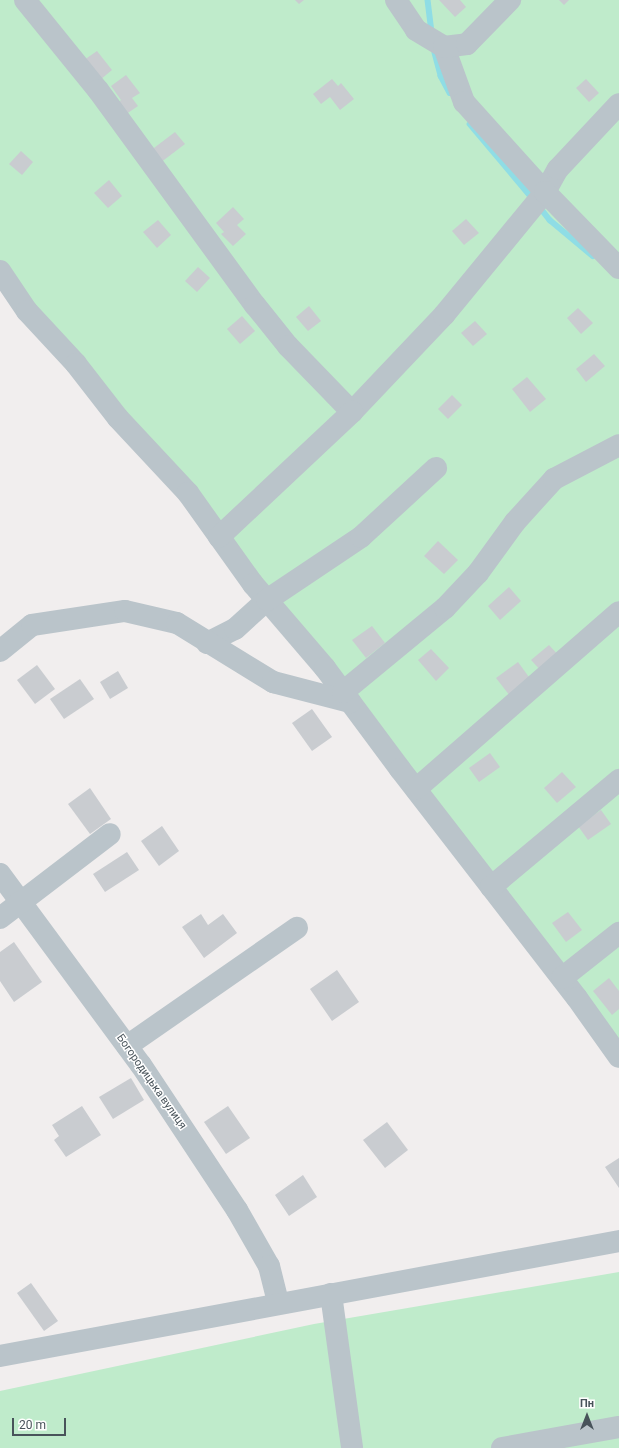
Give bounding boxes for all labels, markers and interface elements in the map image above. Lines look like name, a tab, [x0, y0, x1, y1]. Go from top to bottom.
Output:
street label: Богородицька вулиця	[113, 1032, 189, 1132]
north arrow	[567, 1396, 607, 1436]
text: Пн	[580, 1397, 594, 1410]
scale bar	[14, 1410, 68, 1436]
text: 20 m	[19, 1418, 46, 1432]

